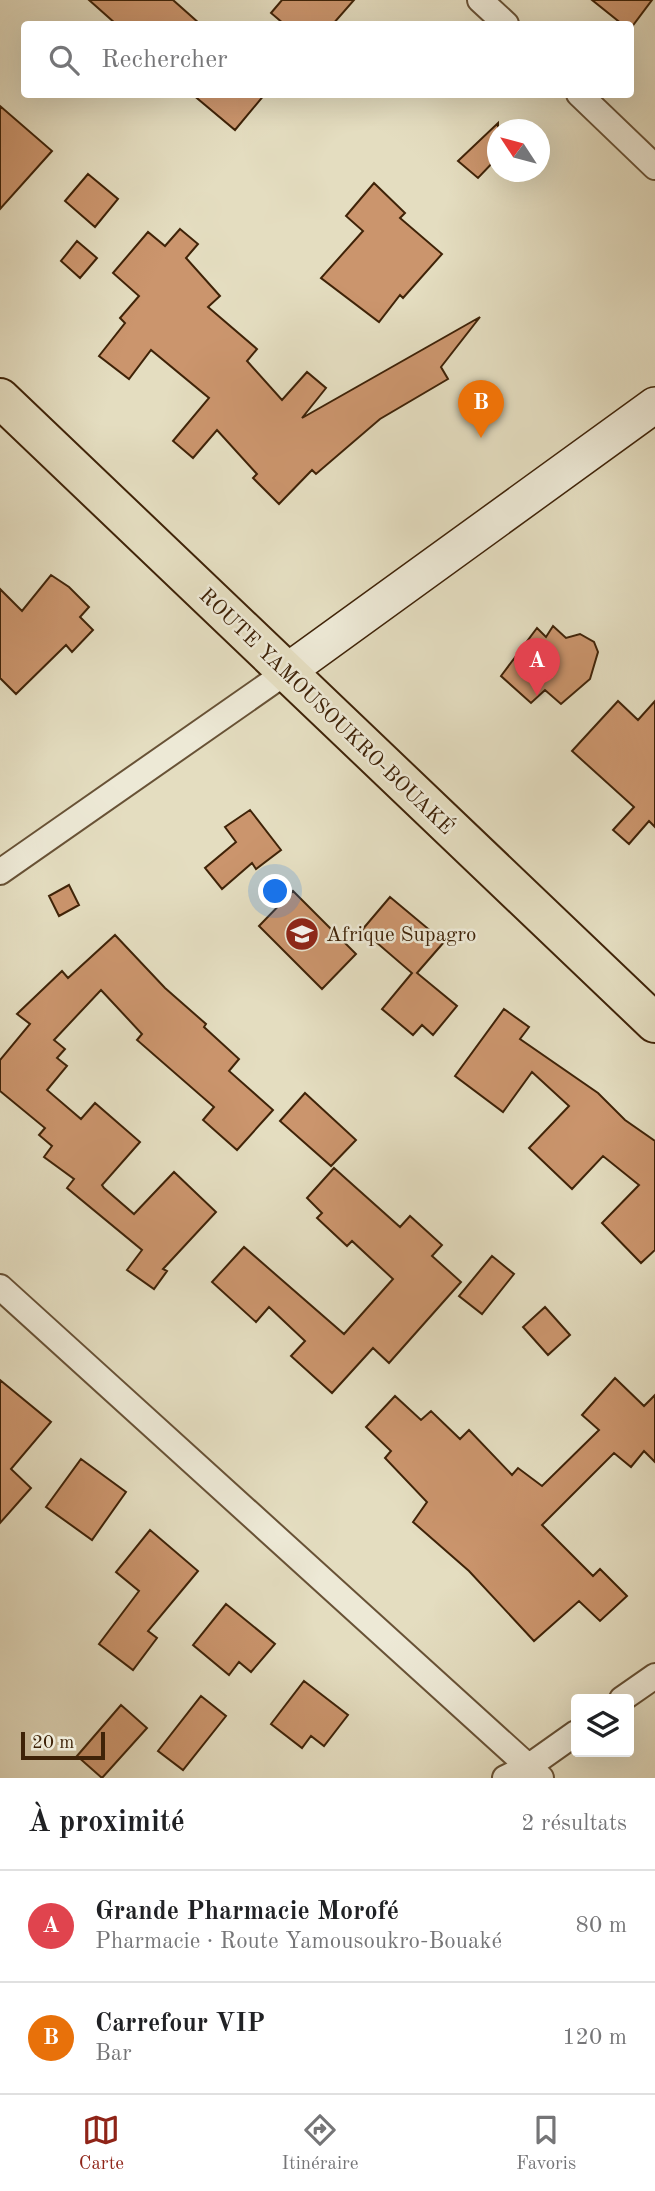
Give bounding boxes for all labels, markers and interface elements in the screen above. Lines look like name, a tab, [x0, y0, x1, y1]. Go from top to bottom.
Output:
search box	[21, 21, 634, 98]
icon: search	[45, 41, 83, 79]
text: Rechercher	[101, 47, 228, 73]
north arrow	[487, 119, 550, 182]
pin: B	[458, 380, 504, 438]
street label: ROUTE YAMOUSOUKRO-BOUAKÉ	[195, 582, 460, 839]
pin: A	[514, 638, 560, 696]
your location	[258, 874, 292, 908]
school or university icon: Afrique Supagro	[283, 915, 321, 953]
place label: Afrique Supagro	[326, 925, 476, 946]
map controls	[571, 1694, 634, 1757]
button: layers	[571, 1694, 634, 1757]
scale bar	[21, 1729, 105, 1761]
text: 20 m	[32, 1734, 74, 1753]
text: À proximité	[28, 1808, 185, 1838]
text: 2 résultats	[521, 1812, 627, 1835]
text: Grande Pharmacie Morofé	[95, 1899, 399, 1925]
text: A	[42, 1914, 60, 1937]
text: 80 m	[576, 1914, 627, 1937]
text: Pharmacie · Route Yamousoukro-Bouaké	[95, 1930, 502, 1953]
text: Carrefour VIP	[95, 2011, 265, 2037]
text: B	[43, 2026, 59, 2049]
text: 120 m	[562, 2026, 627, 2049]
text: Bar	[95, 2042, 132, 2065]
tab: Carte	[79, 2111, 124, 2176]
tab: Itinéraire	[282, 2111, 359, 2176]
tab: Favoris	[516, 2111, 576, 2176]

